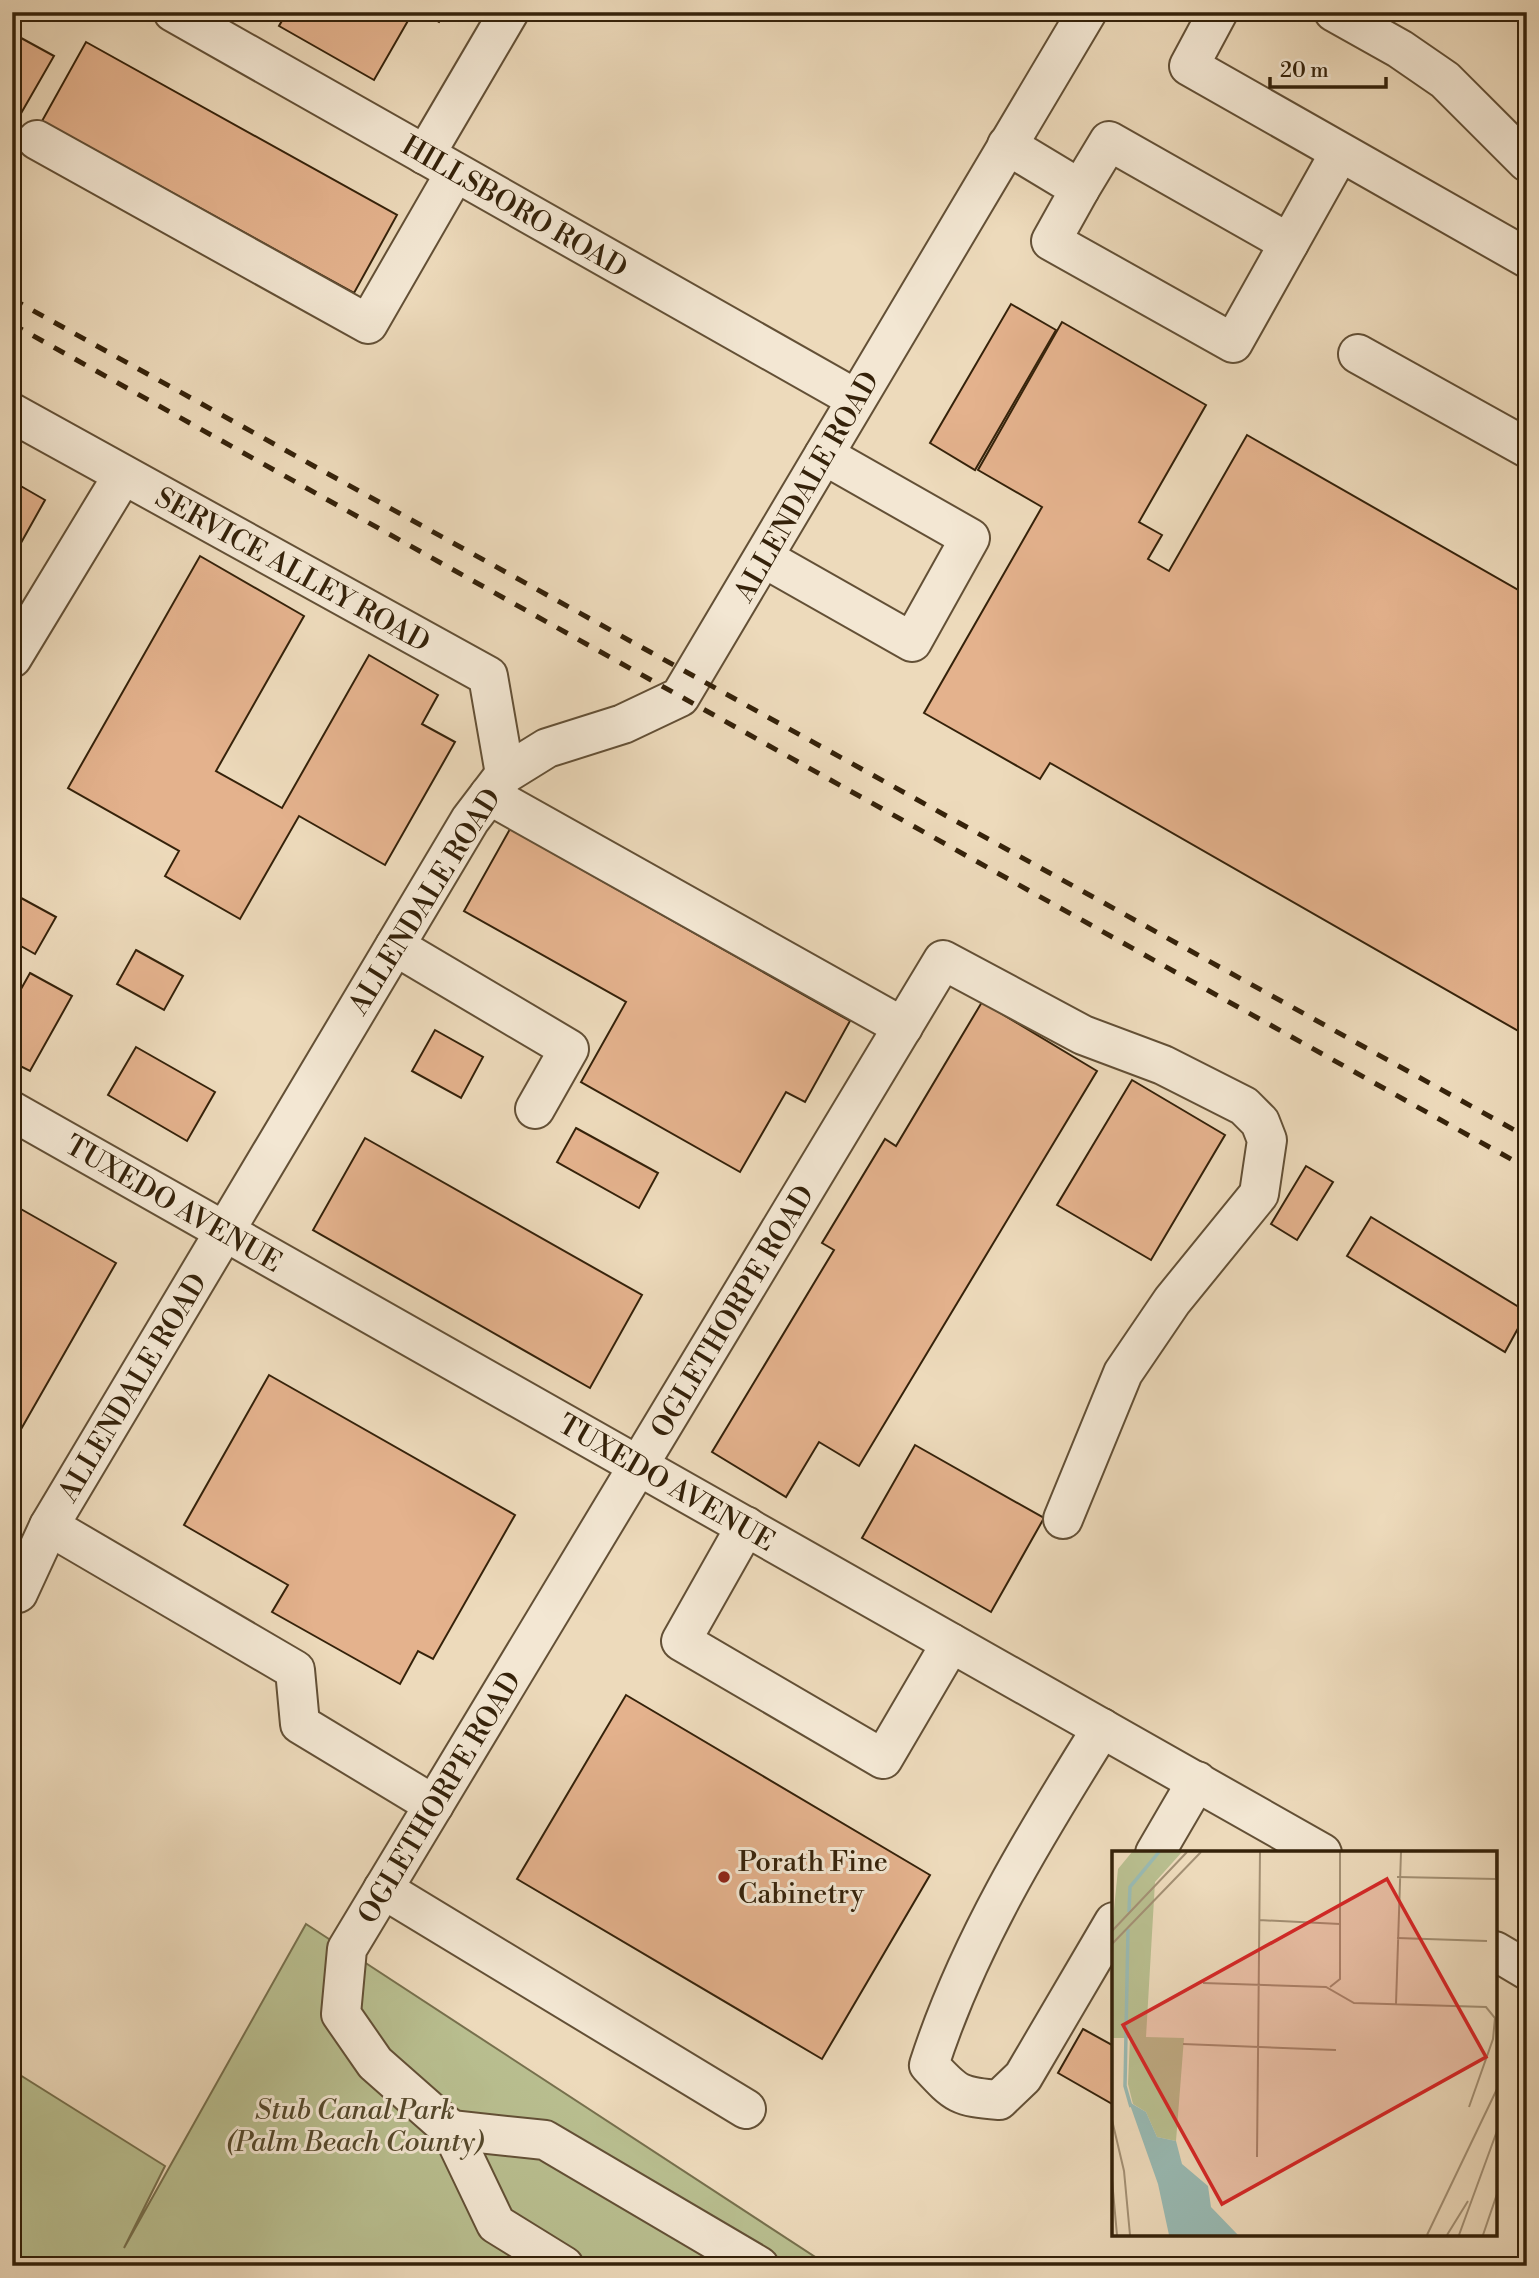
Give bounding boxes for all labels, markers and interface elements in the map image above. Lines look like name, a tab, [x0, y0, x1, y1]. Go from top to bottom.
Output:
scale bar	[1270, 46, 1385, 90]
text: 20 m	[1280, 58, 1329, 84]
street label: HILLSBORO ROAD	[395, 128, 633, 286]
street label: ALLENDALE ROAD	[727, 365, 887, 609]
street label: SERVICE ALLEY ROAD	[149, 480, 436, 660]
street label: ALLENDALE ROAD	[341, 782, 509, 1022]
street label: TUXEDO AVENUE	[59, 1128, 288, 1281]
street label: OGLETHORPE ROAD	[644, 1179, 823, 1444]
street label: ALLENDALE ROAD	[51, 1267, 215, 1509]
street label: TUXEDO AVENUE	[552, 1407, 781, 1560]
street label: OGLETHORPE ROAD	[351, 1665, 530, 1930]
place label: Porath Fine Cabinetry	[738, 1845, 888, 1912]
inset map	[1112, 1851, 1497, 2236]
marker: Porath Fine Cabinetry	[716, 1869, 732, 1885]
park label: Stub Canal Park (Palm Beach County)	[226, 2093, 484, 2160]

